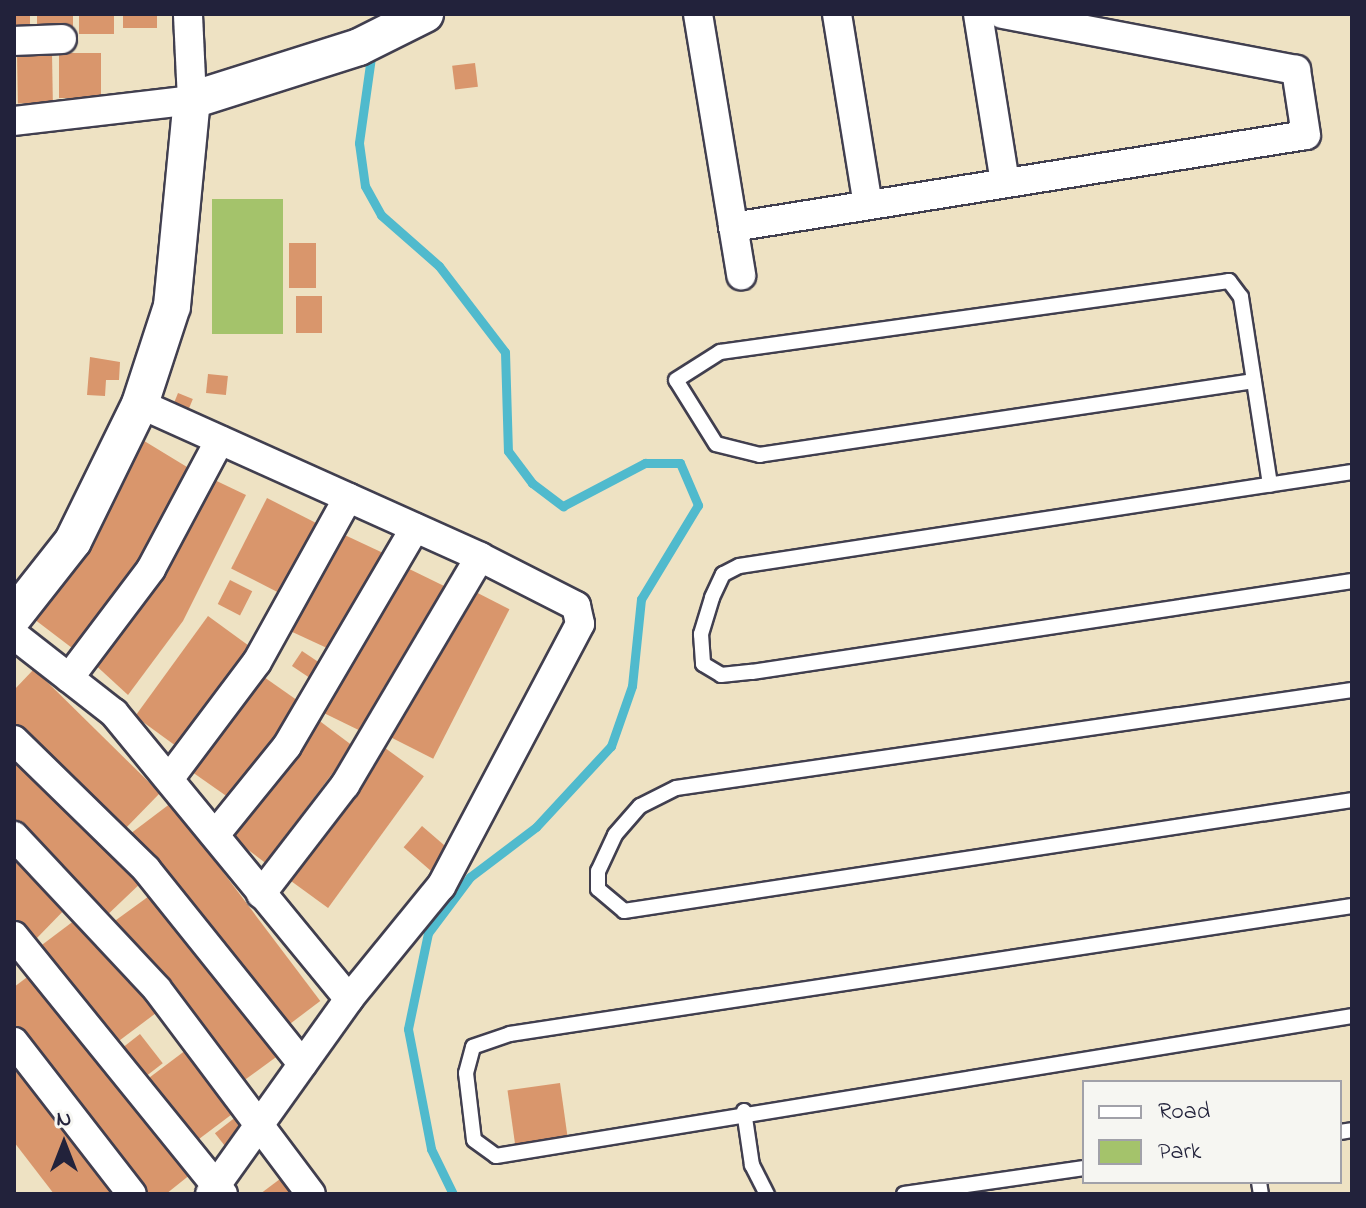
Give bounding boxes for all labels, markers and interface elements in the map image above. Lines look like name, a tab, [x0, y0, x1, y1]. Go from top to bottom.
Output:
legend	[1082, 1080, 1342, 1184]
text: Road	[1158, 1095, 1210, 1130]
north arrow	[24, 1104, 104, 1184]
text: N	[57, 1104, 71, 1136]
text: Park	[1158, 1135, 1201, 1170]

